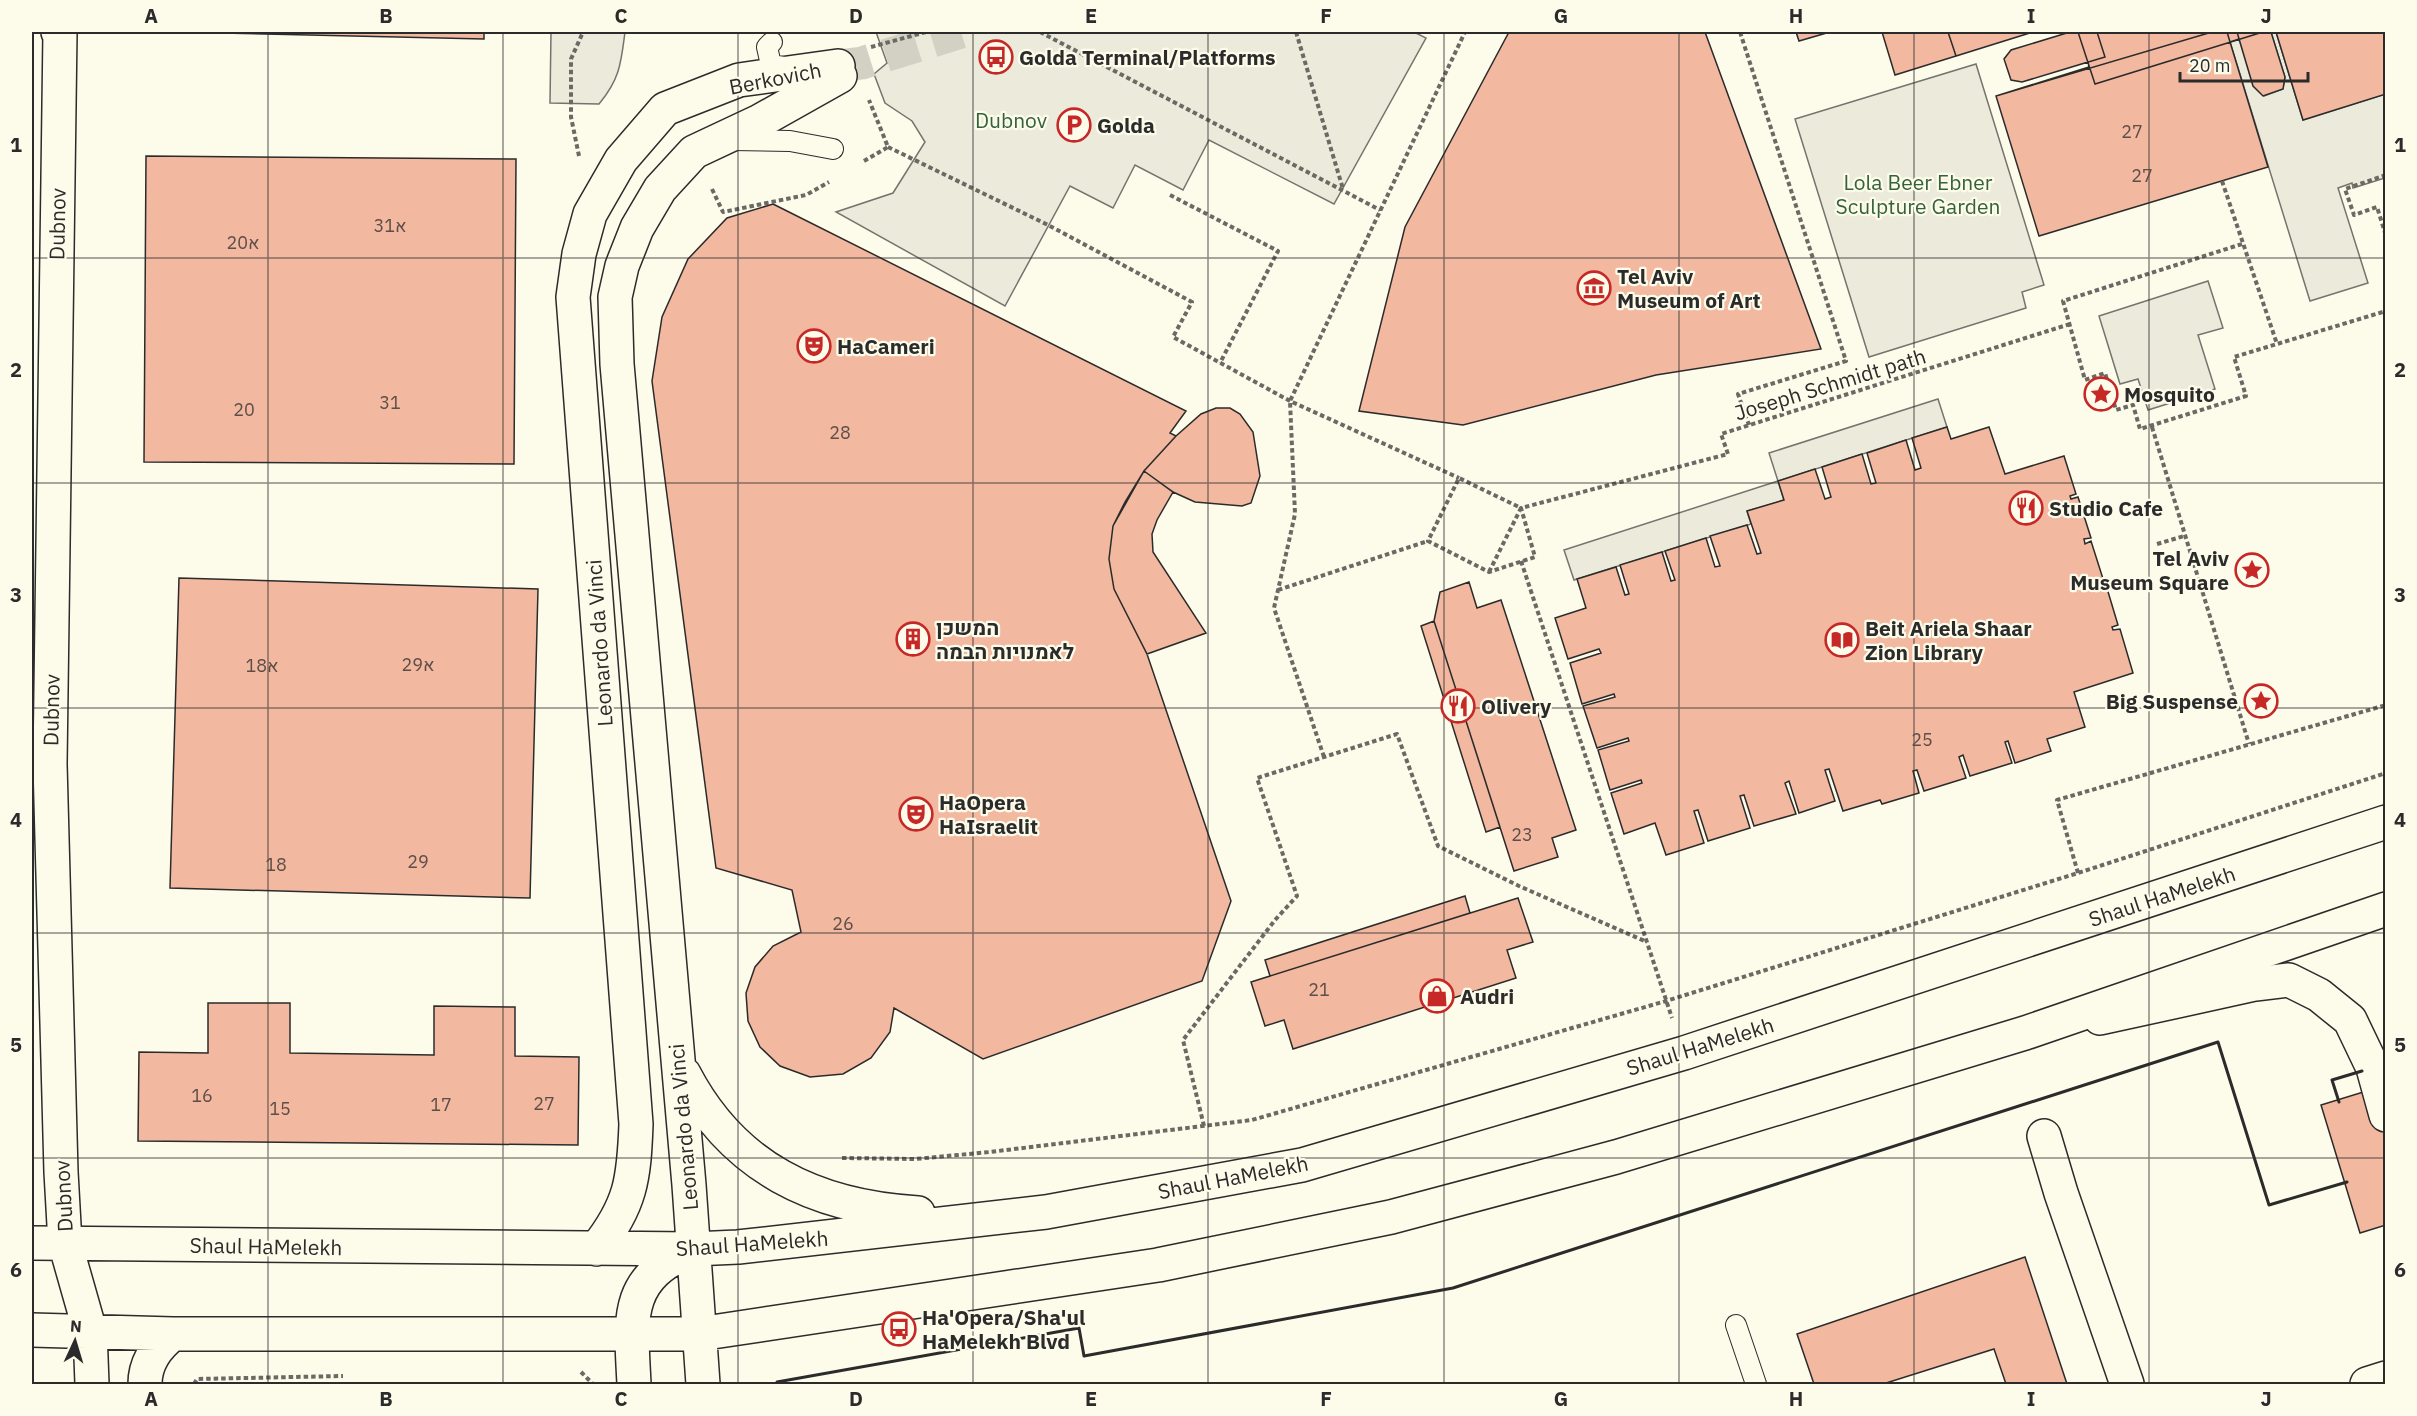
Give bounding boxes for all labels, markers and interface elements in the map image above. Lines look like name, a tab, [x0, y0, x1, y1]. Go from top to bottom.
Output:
text: A	[144, 2, 158, 29]
text: B	[379, 2, 393, 29]
text: C	[614, 2, 628, 29]
text: D	[849, 2, 863, 29]
text: E	[1085, 2, 1097, 29]
text: F	[1320, 2, 1332, 29]
text: G	[1554, 2, 1568, 29]
text: H	[1789, 2, 1803, 29]
text: I	[2027, 2, 2035, 29]
text: J	[2260, 2, 2272, 29]
bus stop icon: Golda Terminal/Platforms	[978, 39, 1014, 75]
place label: Golda Terminal/Platforms	[1019, 43, 1276, 71]
scale bar	[2180, 45, 2308, 83]
text: 20 m	[2189, 54, 2231, 77]
street label: Berkovich	[727, 55, 823, 101]
park label: Dubnov	[975, 106, 1047, 134]
parking icon: Golda	[1056, 107, 1092, 143]
place label: Golda	[1097, 111, 1155, 139]
house number: 27	[2121, 120, 2143, 143]
text: 1	[10, 131, 22, 158]
text: 1	[2394, 131, 2406, 158]
house number: 27	[2131, 164, 2153, 187]
park label: Lola Beer Ebner Sculpture Garden	[1836, 168, 2000, 220]
street label: Dubnov	[42, 188, 72, 260]
house number: 31א	[373, 214, 407, 237]
house number: 20א	[226, 231, 260, 254]
place label: Tel Aviv Museum of Art	[1617, 262, 1761, 314]
museum icon: Tel Aviv Museum of Art	[1576, 270, 1612, 306]
theatre icon: HaCameri	[796, 328, 832, 364]
place label: HaCameri	[837, 332, 935, 360]
street label: Joseph Schmidt path	[1731, 342, 1929, 426]
text: 2	[10, 356, 22, 383]
text: 2	[2394, 356, 2406, 383]
place icon: Mosquito	[2083, 376, 2119, 412]
place label: Mosquito	[2124, 380, 2215, 408]
house number: 31	[379, 391, 401, 414]
house number: 20	[233, 398, 255, 421]
house number: 28	[829, 421, 851, 444]
restaurant icon: Studio Cafe	[2008, 490, 2044, 526]
place label: Studio Cafe	[2049, 494, 2163, 522]
place label: Tel Aviv Museum Square	[2070, 544, 2230, 596]
place icon: Tel Aviv Museum Square	[2234, 552, 2270, 588]
street label: Leonardo da Vinci	[579, 559, 619, 727]
text: 3	[10, 581, 22, 608]
text: 3	[2394, 581, 2406, 608]
place label: המשכן לאמנויות הבמה	[936, 613, 1074, 665]
place label: Beit Ariela Shaar Zion Library	[1865, 614, 2032, 666]
building icon: המשכן לאמנויות הבמה	[895, 621, 931, 657]
library icon: Beit Ariela Shaar Zion Library	[1824, 622, 1860, 658]
house number: 29א	[401, 653, 435, 676]
house number: 18א	[245, 654, 279, 677]
street label: Dubnov	[36, 674, 66, 746]
place icon: Big Suspense	[2243, 683, 2279, 719]
place label: Big Suspense	[2106, 687, 2238, 715]
restaurant icon: Olivery	[1440, 688, 1476, 724]
place label: Olivery	[1481, 692, 1552, 720]
house number: 25	[1911, 728, 1933, 751]
place label: HaOpera HaIsraelit	[939, 788, 1038, 840]
theatre icon: HaOpera HaIsraelit	[898, 796, 934, 832]
text: 4	[10, 806, 22, 833]
text: 4	[2394, 806, 2406, 833]
house number: 23	[1511, 823, 1533, 846]
house number: 29	[407, 850, 429, 873]
house number: 18	[265, 853, 287, 876]
street label: Shaul HaMelekh	[2085, 859, 2239, 933]
house number: 26	[832, 912, 854, 935]
house number: 21	[1308, 978, 1330, 1001]
shop icon: Audri	[1419, 978, 1455, 1014]
place label: Audri	[1460, 982, 1514, 1010]
street label: Shaul HaMelekh	[1623, 1010, 1777, 1082]
text: 5	[10, 1031, 22, 1058]
text: 5	[2394, 1031, 2406, 1058]
street label: Leonardo da Vinci	[662, 1042, 704, 1212]
house number: 16	[191, 1084, 213, 1107]
house number: 27	[533, 1092, 555, 1115]
house number: 17	[430, 1093, 452, 1116]
house number: 15	[269, 1097, 291, 1120]
street label: Shaul HaMelekh	[1155, 1149, 1311, 1205]
street label: Dubnov	[47, 1159, 79, 1233]
street label: Shaul HaMelekh	[675, 1224, 829, 1262]
street label: Shaul HaMelekh	[189, 1231, 343, 1261]
text: 6	[10, 1256, 22, 1283]
text: 6	[2394, 1256, 2406, 1283]
place label: Ha'Opera/Sha'ul HaMelekh Blvd	[922, 1303, 1085, 1355]
north arrow	[45, 1311, 105, 1371]
bus stop icon: Ha'Opera/Sha'ul HaMelekh Blvd	[881, 1311, 917, 1347]
text: N	[70, 1316, 83, 1336]
text: A	[144, 1385, 158, 1412]
text: B	[379, 1385, 393, 1412]
text: C	[614, 1385, 628, 1412]
text: D	[849, 1385, 863, 1412]
text: E	[1085, 1385, 1097, 1412]
text: F	[1320, 1385, 1332, 1412]
text: G	[1554, 1385, 1568, 1412]
text: H	[1789, 1385, 1803, 1412]
text: I	[2027, 1385, 2035, 1412]
text: J	[2260, 1385, 2272, 1412]

